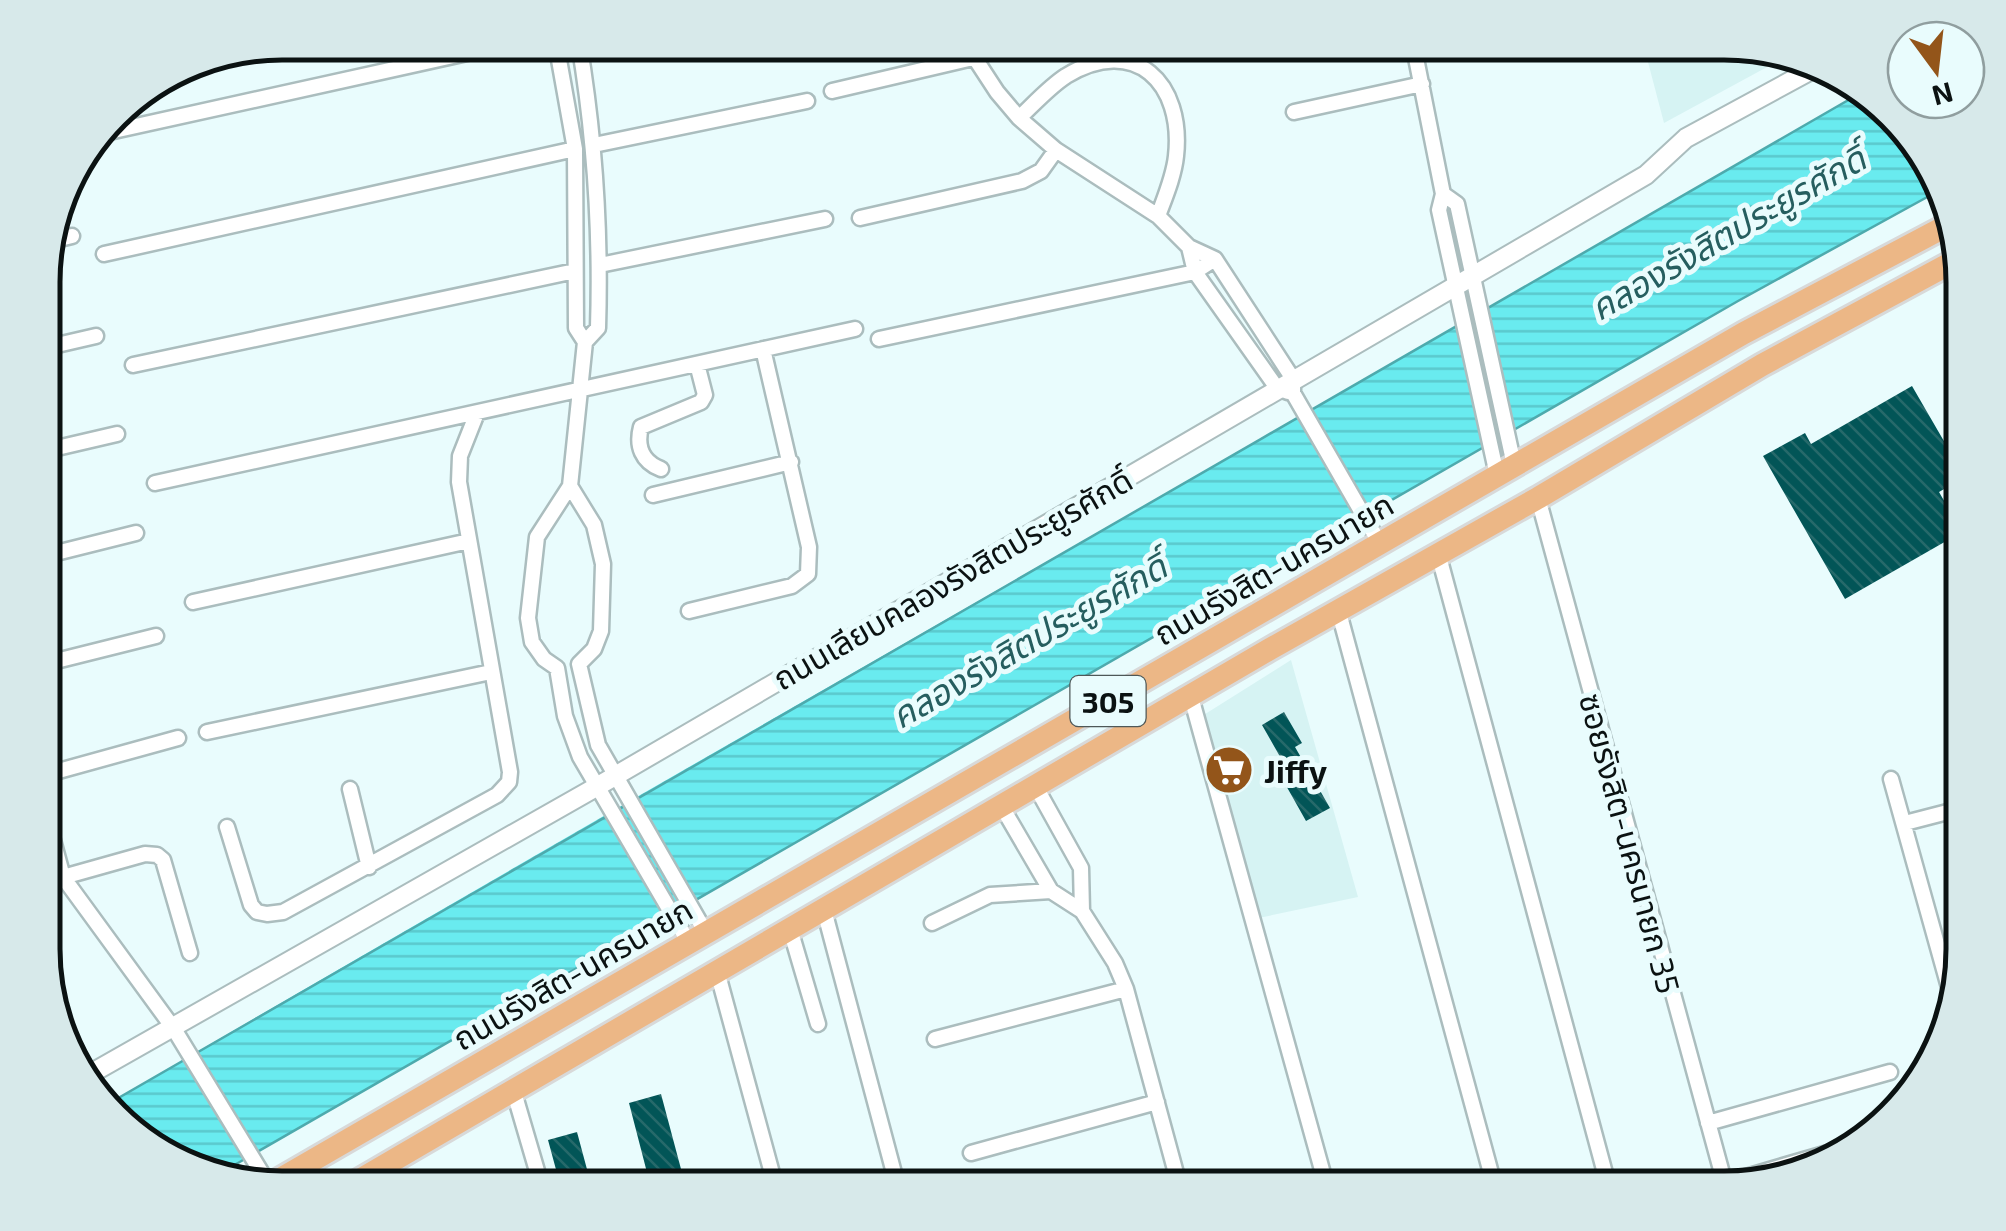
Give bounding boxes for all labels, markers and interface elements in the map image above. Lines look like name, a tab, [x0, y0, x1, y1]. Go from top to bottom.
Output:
north arrow	[1886, 20, 1986, 120]
text: N	[1929, 76, 1957, 114]
water label: คลองรังสิตประยูรศักดิ์	[1582, 132, 1881, 331]
street label: ถนนเลียบคลองรังสิตประยูรศักดิ์	[765, 459, 1139, 697]
street label: ถนนรังสิต-นครนายก	[1147, 484, 1399, 652]
water label: คลองรังสิตประยูรศักดิ์	[883, 544, 1173, 736]
road number: 305	[1070, 676, 1146, 726]
street label: ซอยรังสิต-นครนายก 35	[1573, 689, 1689, 997]
supermarket icon: Jiffy	[1203, 744, 1255, 796]
place label: Jiffy	[1264, 751, 1327, 790]
street label: ถนนรังสิต-นครนายก	[446, 889, 698, 1057]

